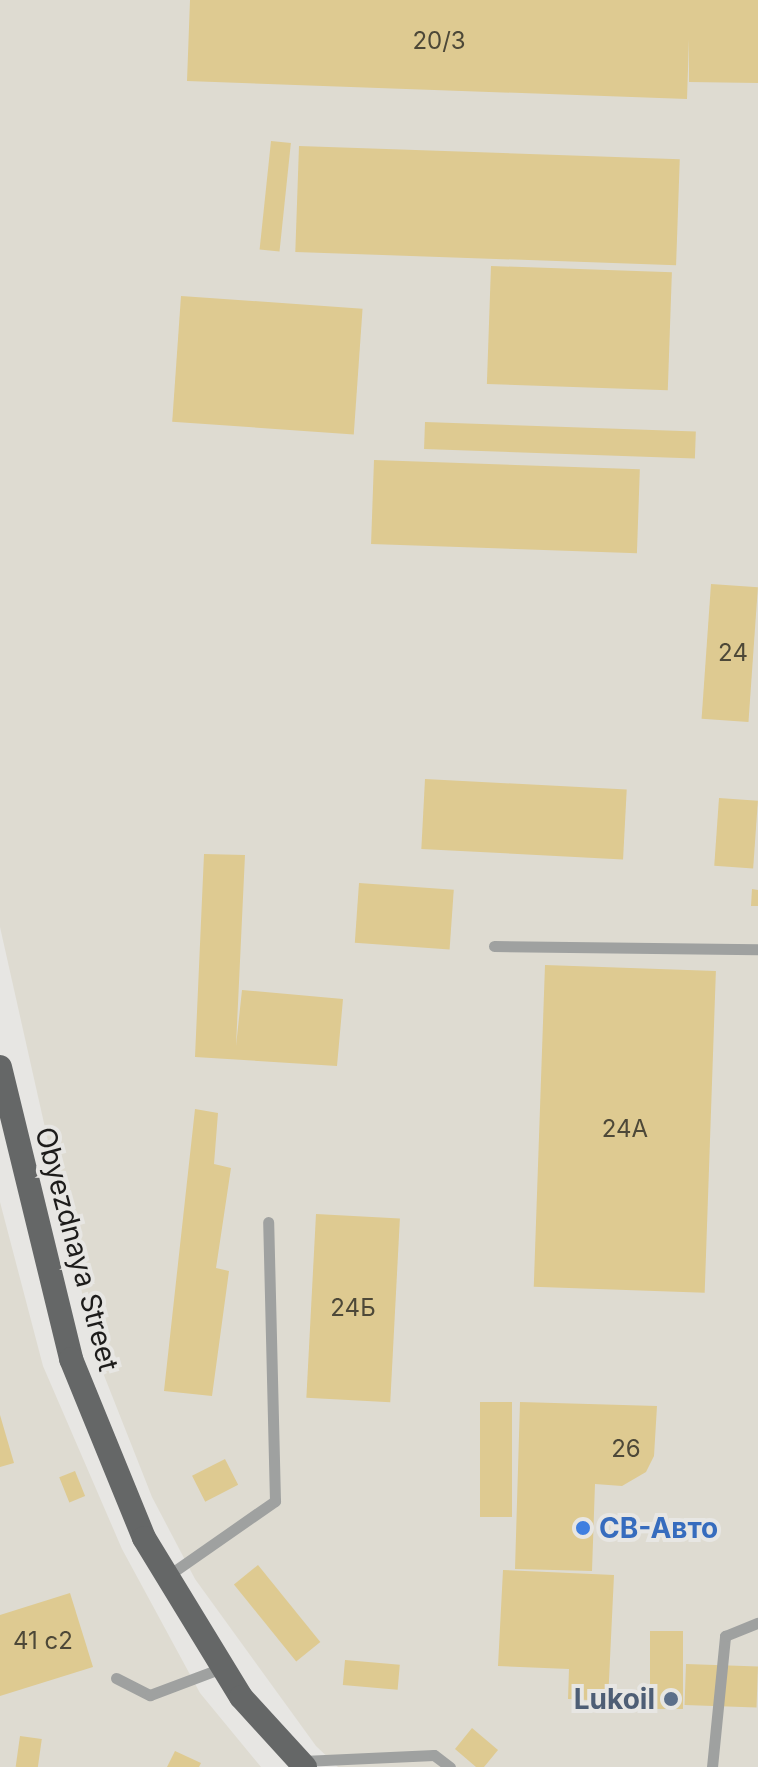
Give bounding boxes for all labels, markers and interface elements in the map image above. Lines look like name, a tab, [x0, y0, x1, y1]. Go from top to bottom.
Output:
house number: 20/3	[412, 27, 466, 55]
house number: 24	[718, 639, 748, 667]
house number: 24А	[602, 1115, 648, 1143]
street label: Obyezdnaya Street	[28, 1123, 126, 1375]
house number: 24Б	[330, 1294, 376, 1322]
house number: 26	[611, 1435, 641, 1463]
place label: СВ-Авто	[599, 1511, 718, 1545]
marker: СВ-Авто	[574, 1519, 592, 1537]
house number: 41 с2	[13, 1627, 73, 1655]
place label: Lukoil	[574, 1682, 655, 1716]
marker: Lukoil	[662, 1690, 680, 1708]

